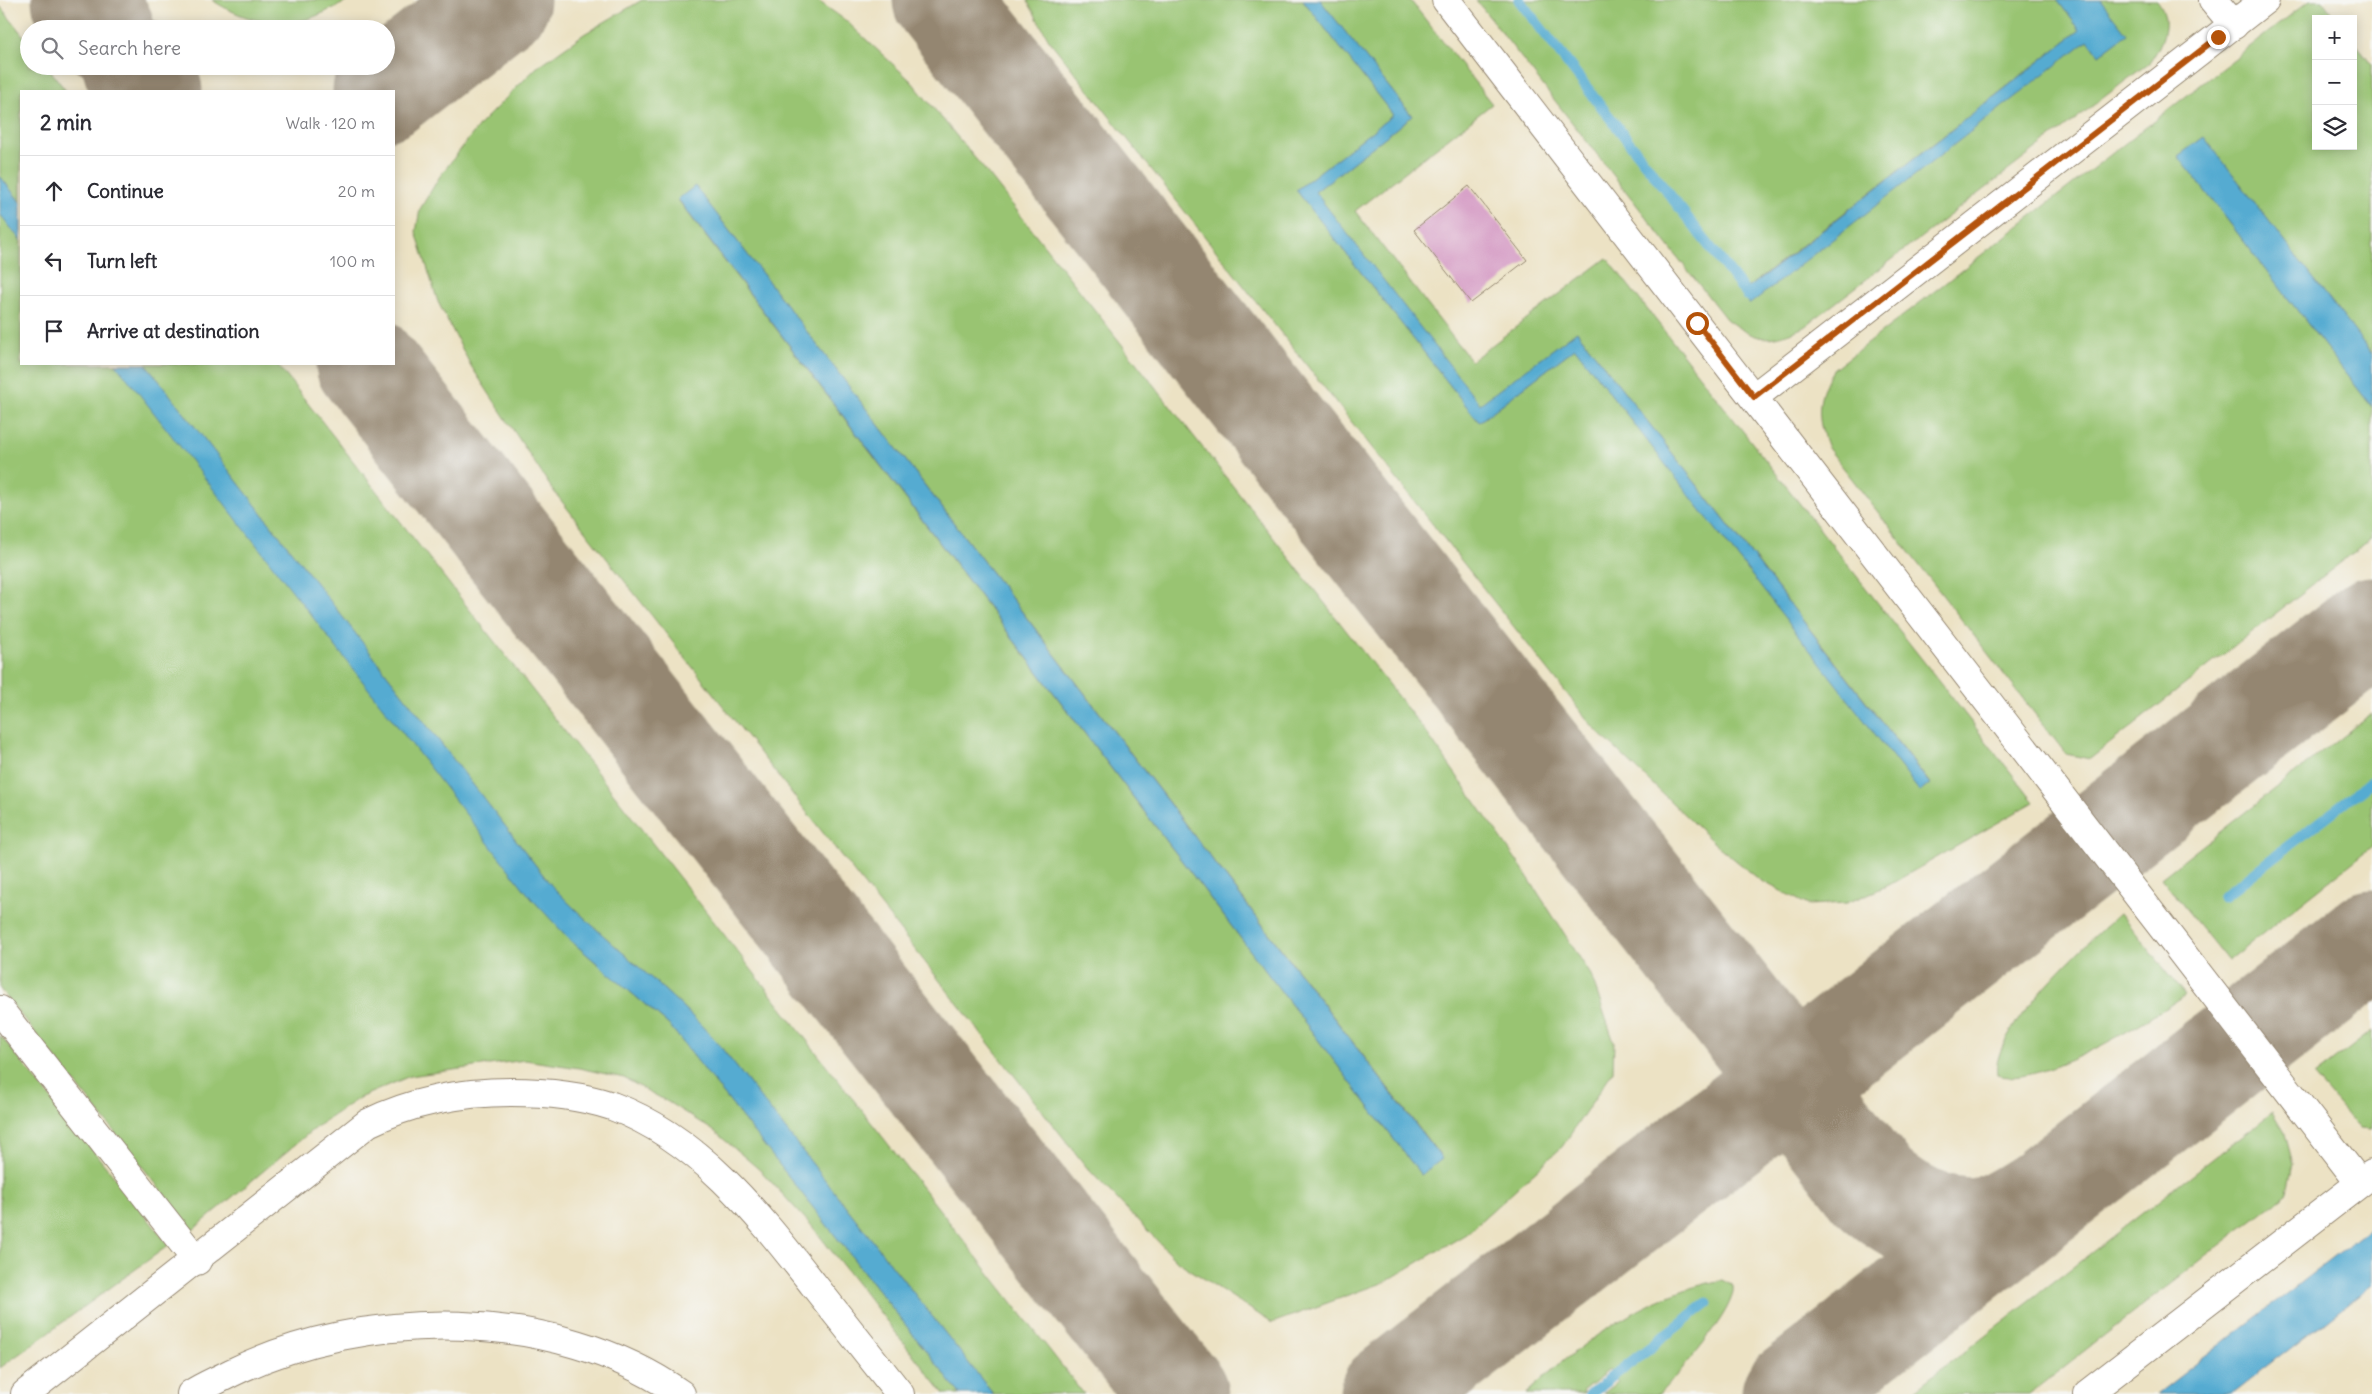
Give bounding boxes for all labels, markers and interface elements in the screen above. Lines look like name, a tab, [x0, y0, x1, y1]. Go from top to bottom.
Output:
map controls	[2312, 15, 2357, 150]
button: +	[2312, 15, 2357, 60]
search box	[20, 20, 395, 75]
route end	[2207, 26, 2230, 49]
icon: search	[38, 34, 66, 62]
text: Search here	[78, 36, 181, 60]
button: −	[2312, 60, 2357, 105]
button: layers	[2312, 105, 2357, 150]
text: 2 min	[40, 109, 92, 136]
text: Walk · 120 m	[285, 113, 375, 133]
icon: ahead	[40, 177, 68, 205]
text: Continue	[87, 179, 164, 203]
text: 20 m	[338, 181, 375, 201]
icon: left	[40, 247, 68, 275]
text: Turn left	[87, 249, 157, 273]
text: 100 m	[330, 251, 375, 271]
route start	[1686, 312, 1709, 335]
icon: arrive	[40, 317, 68, 345]
text: Arrive at destination	[87, 319, 260, 343]

